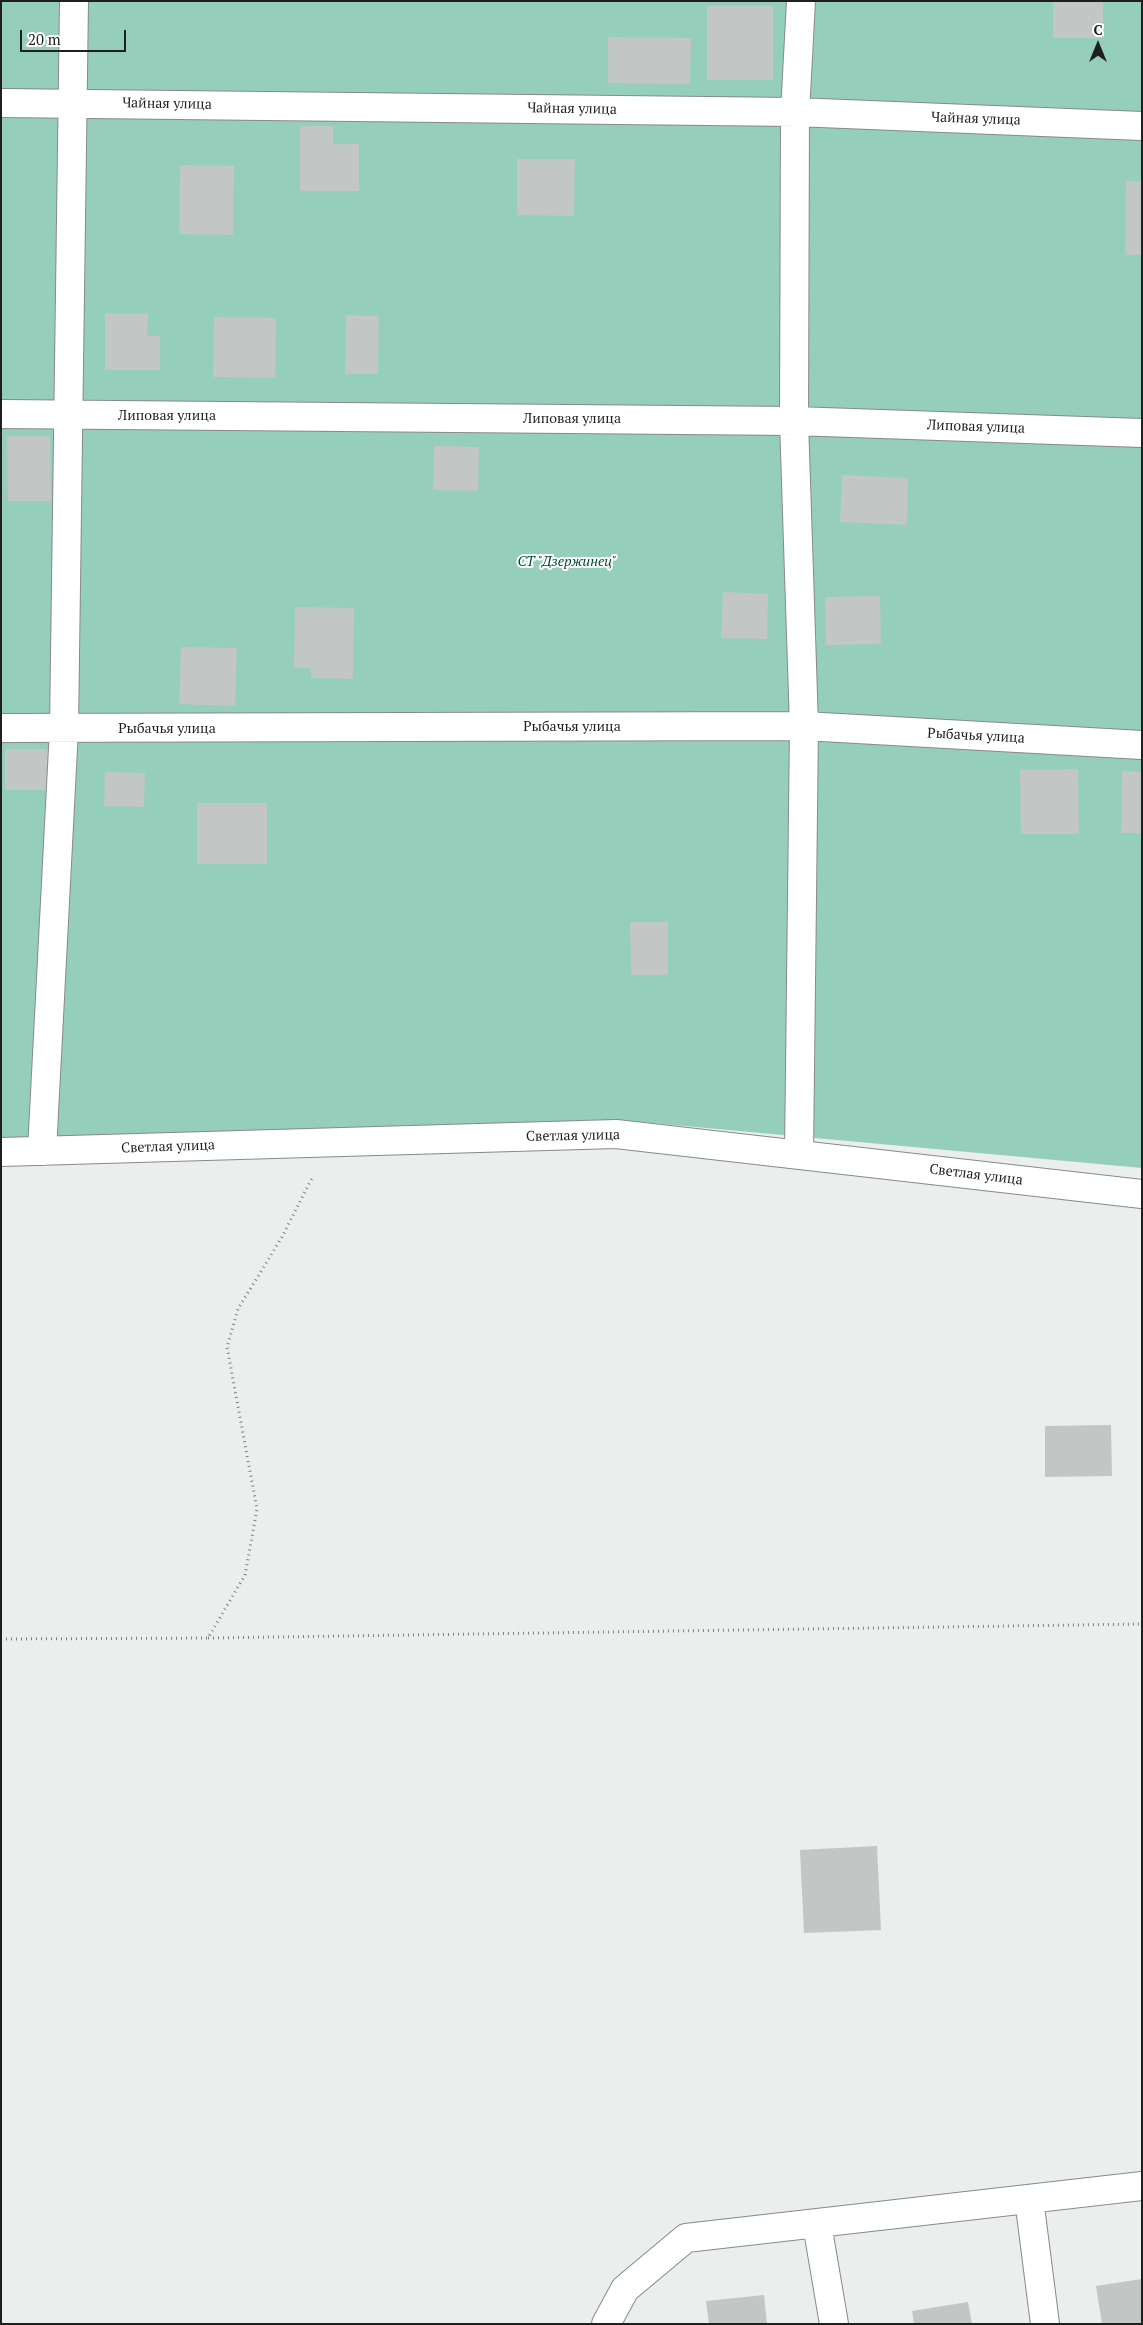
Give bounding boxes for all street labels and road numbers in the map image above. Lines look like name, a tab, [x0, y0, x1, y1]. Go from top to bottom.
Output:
street label: Чайная улица	[122, 95, 212, 113]
street label: Чайная улица	[527, 100, 617, 118]
street label: Чайная улица	[931, 109, 1021, 129]
street label: Липовая улица	[118, 408, 216, 424]
street label: Липовая улица	[523, 411, 621, 427]
street label: Липовая улица	[927, 417, 1025, 437]
street label: Рыбачья улица	[523, 719, 621, 735]
street label: Рыбачья улица	[118, 721, 216, 737]
street label: Рыбачья улица	[927, 725, 1025, 747]
street label: Светлая улица	[526, 1127, 620, 1145]
street label: Светлая улица	[121, 1137, 215, 1157]
street label: Светлая улица	[928, 1161, 1024, 1189]

